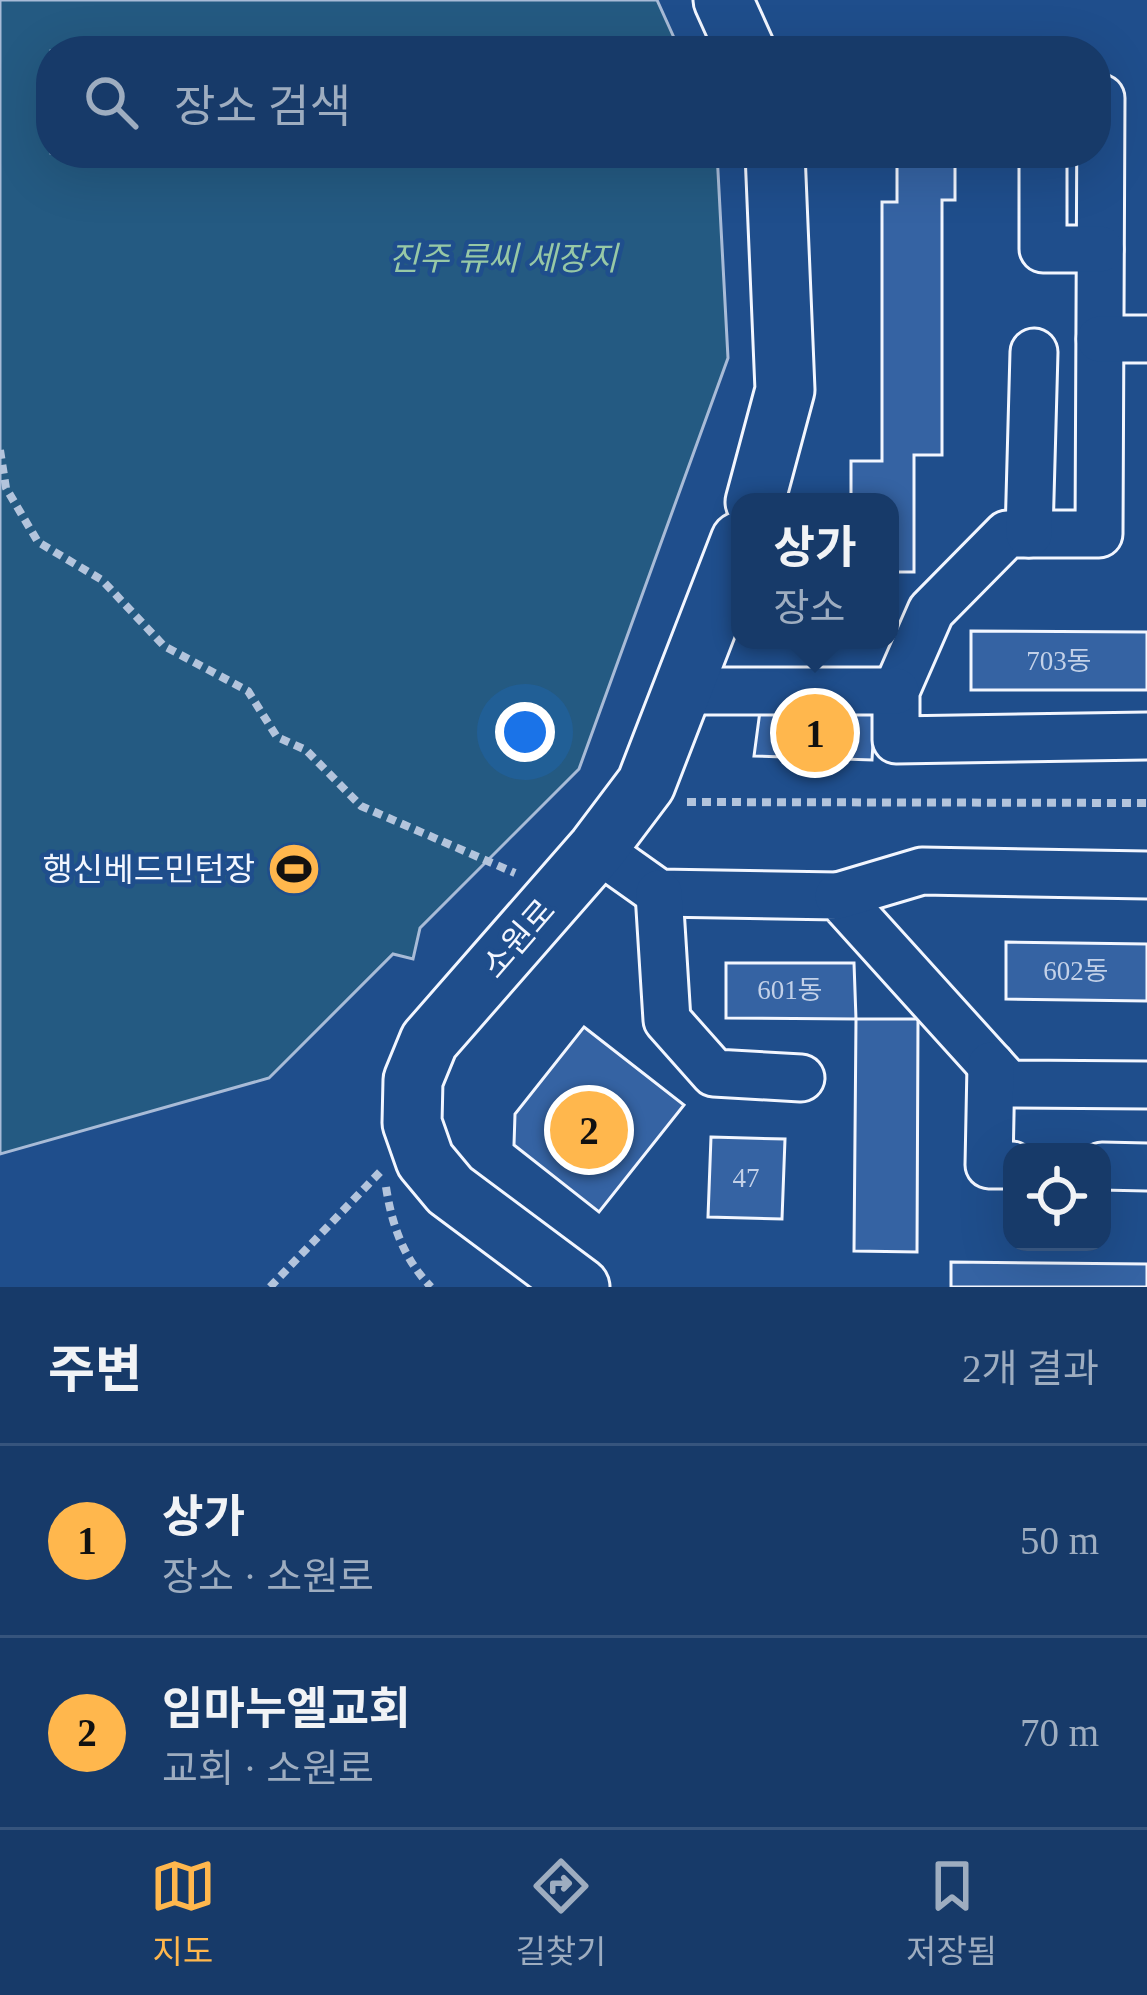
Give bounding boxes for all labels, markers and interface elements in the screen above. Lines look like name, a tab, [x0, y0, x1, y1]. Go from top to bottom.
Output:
search box	[36, 36, 1111, 168]
icon: search	[78, 69, 144, 135]
text: 장소 검색	[174, 82, 351, 132]
park label: 진주 류씨 세장지	[388, 241, 620, 277]
popup	[731, 493, 899, 649]
text: 상가	[774, 523, 856, 573]
text: 장소	[774, 586, 845, 629]
house number: 703동	[1026, 646, 1092, 676]
pin: 1	[776, 688, 854, 778]
your location	[495, 702, 555, 762]
sports icon: 행신베드민턴장	[266, 841, 322, 897]
place label: 행신베드민턴장	[42, 852, 255, 888]
street label: 소원로	[475, 892, 562, 985]
house number: 602동	[1043, 956, 1109, 986]
house number: 601동	[757, 975, 823, 1005]
pin: 2	[550, 1085, 628, 1175]
map controls	[1003, 1143, 1111, 1251]
button: locate	[1003, 1143, 1111, 1251]
house number: 47	[733, 1163, 760, 1193]
text: 주변	[48, 1342, 142, 1398]
text: 2개 결과	[962, 1347, 1099, 1390]
text: 상가	[162, 1492, 245, 1542]
text: 1	[77, 1519, 97, 1562]
text: 50 m	[1020, 1519, 1099, 1562]
text: 장소 · 소원로	[162, 1555, 374, 1598]
text: 임마누엘교회	[162, 1684, 410, 1734]
text: 2	[77, 1711, 97, 1754]
text: 70 m	[1020, 1711, 1099, 1754]
text: 교회 · 소원로	[162, 1747, 374, 1790]
tab: 지도	[150, 1853, 216, 1973]
tab: 길찾기	[515, 1853, 606, 1973]
tab: 저장됨	[906, 1853, 997, 1973]

